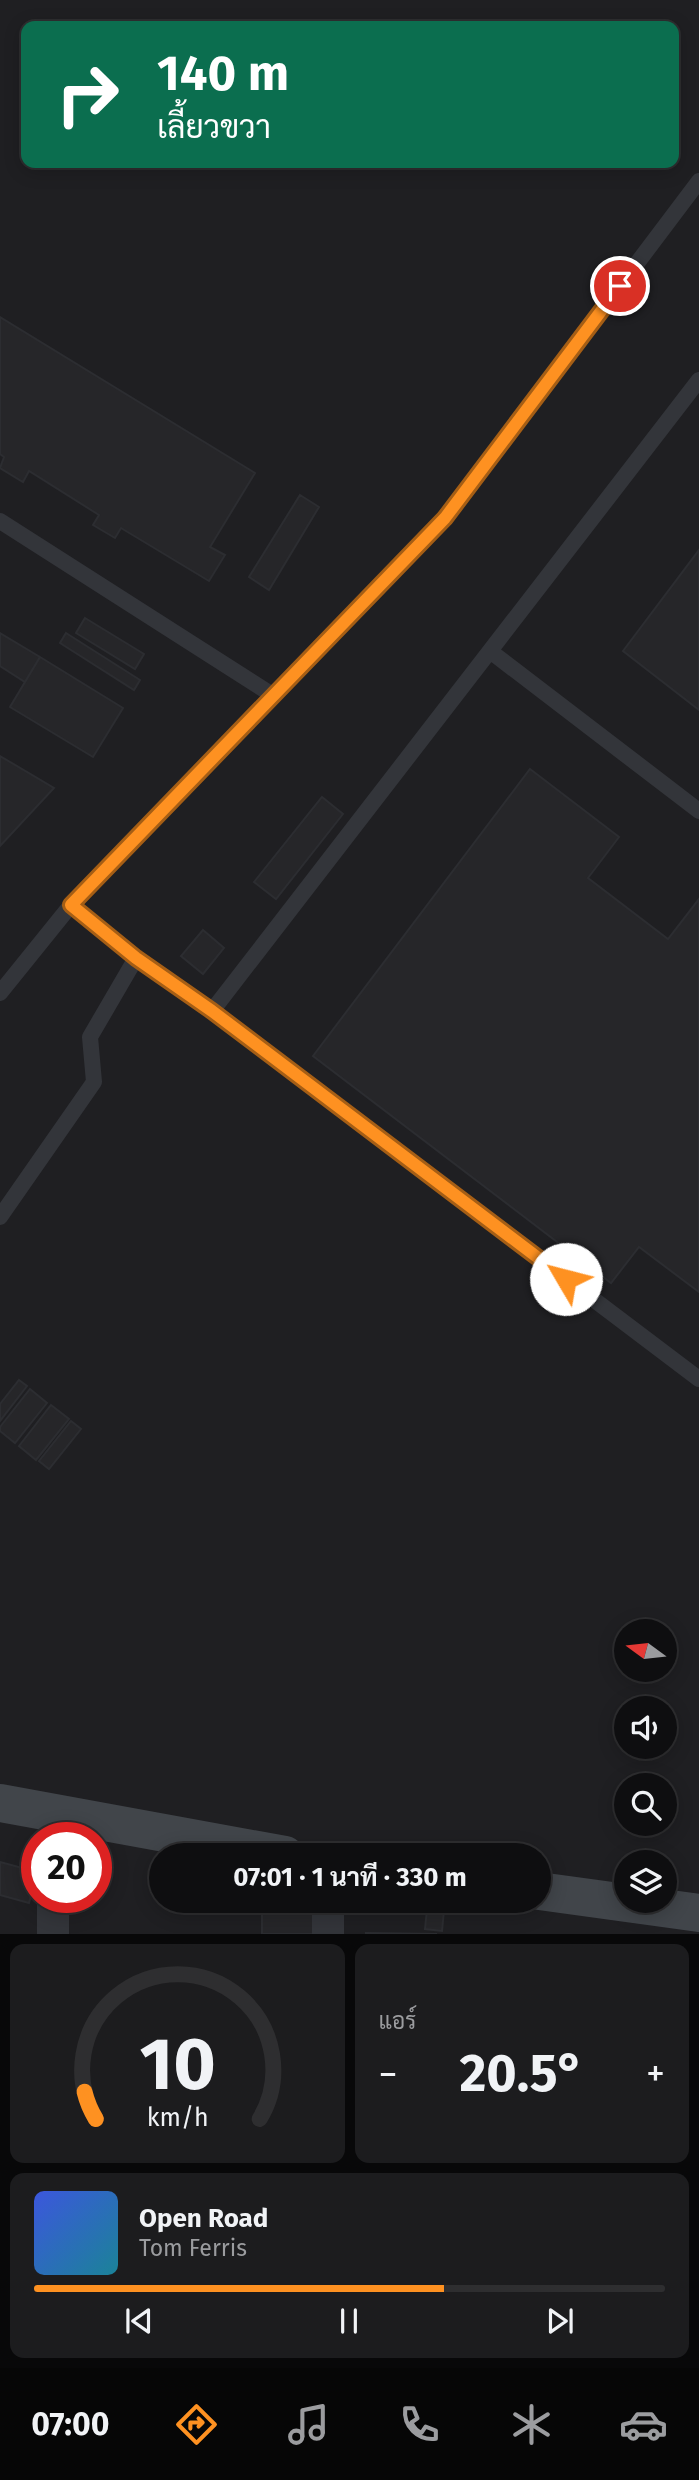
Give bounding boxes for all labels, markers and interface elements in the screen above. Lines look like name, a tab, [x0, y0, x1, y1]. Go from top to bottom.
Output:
text: 140 m	[157, 44, 289, 103]
icon: right	[42, 49, 133, 140]
text: เลี้ยวขวา	[157, 108, 271, 146]
pin	[590, 256, 650, 316]
icon: arrive	[601, 267, 639, 305]
position arrow	[529, 1242, 603, 1316]
north arrow	[614, 1619, 677, 1682]
map controls	[614, 1619, 677, 1913]
button: sound	[614, 1696, 677, 1759]
button: search	[614, 1773, 677, 1836]
speed limit sign: 20	[21, 1822, 112, 1913]
button: layers	[614, 1850, 677, 1913]
text: 07:01 · 1 นาที · 330 m	[233, 1862, 467, 1893]
text: แอร์	[379, 2007, 416, 2035]
text: 10	[139, 2022, 215, 2109]
text: 20.5°	[459, 2042, 584, 2105]
text: −	[379, 2051, 398, 2097]
text: +	[646, 2051, 665, 2097]
text: km/h	[146, 2103, 208, 2133]
text: Open Road	[139, 2203, 268, 2234]
text: Tom Ferris	[139, 2234, 247, 2262]
icon: previous	[120, 2302, 158, 2340]
icon: pause	[330, 2302, 368, 2340]
icon: next	[541, 2302, 579, 2340]
icon: directions	[172, 2400, 221, 2449]
icon: music	[284, 2400, 333, 2449]
icon: phone	[395, 2400, 444, 2449]
icon: climate	[507, 2400, 556, 2449]
icon: car	[619, 2400, 668, 2449]
text: 07:00	[31, 2405, 110, 2443]

